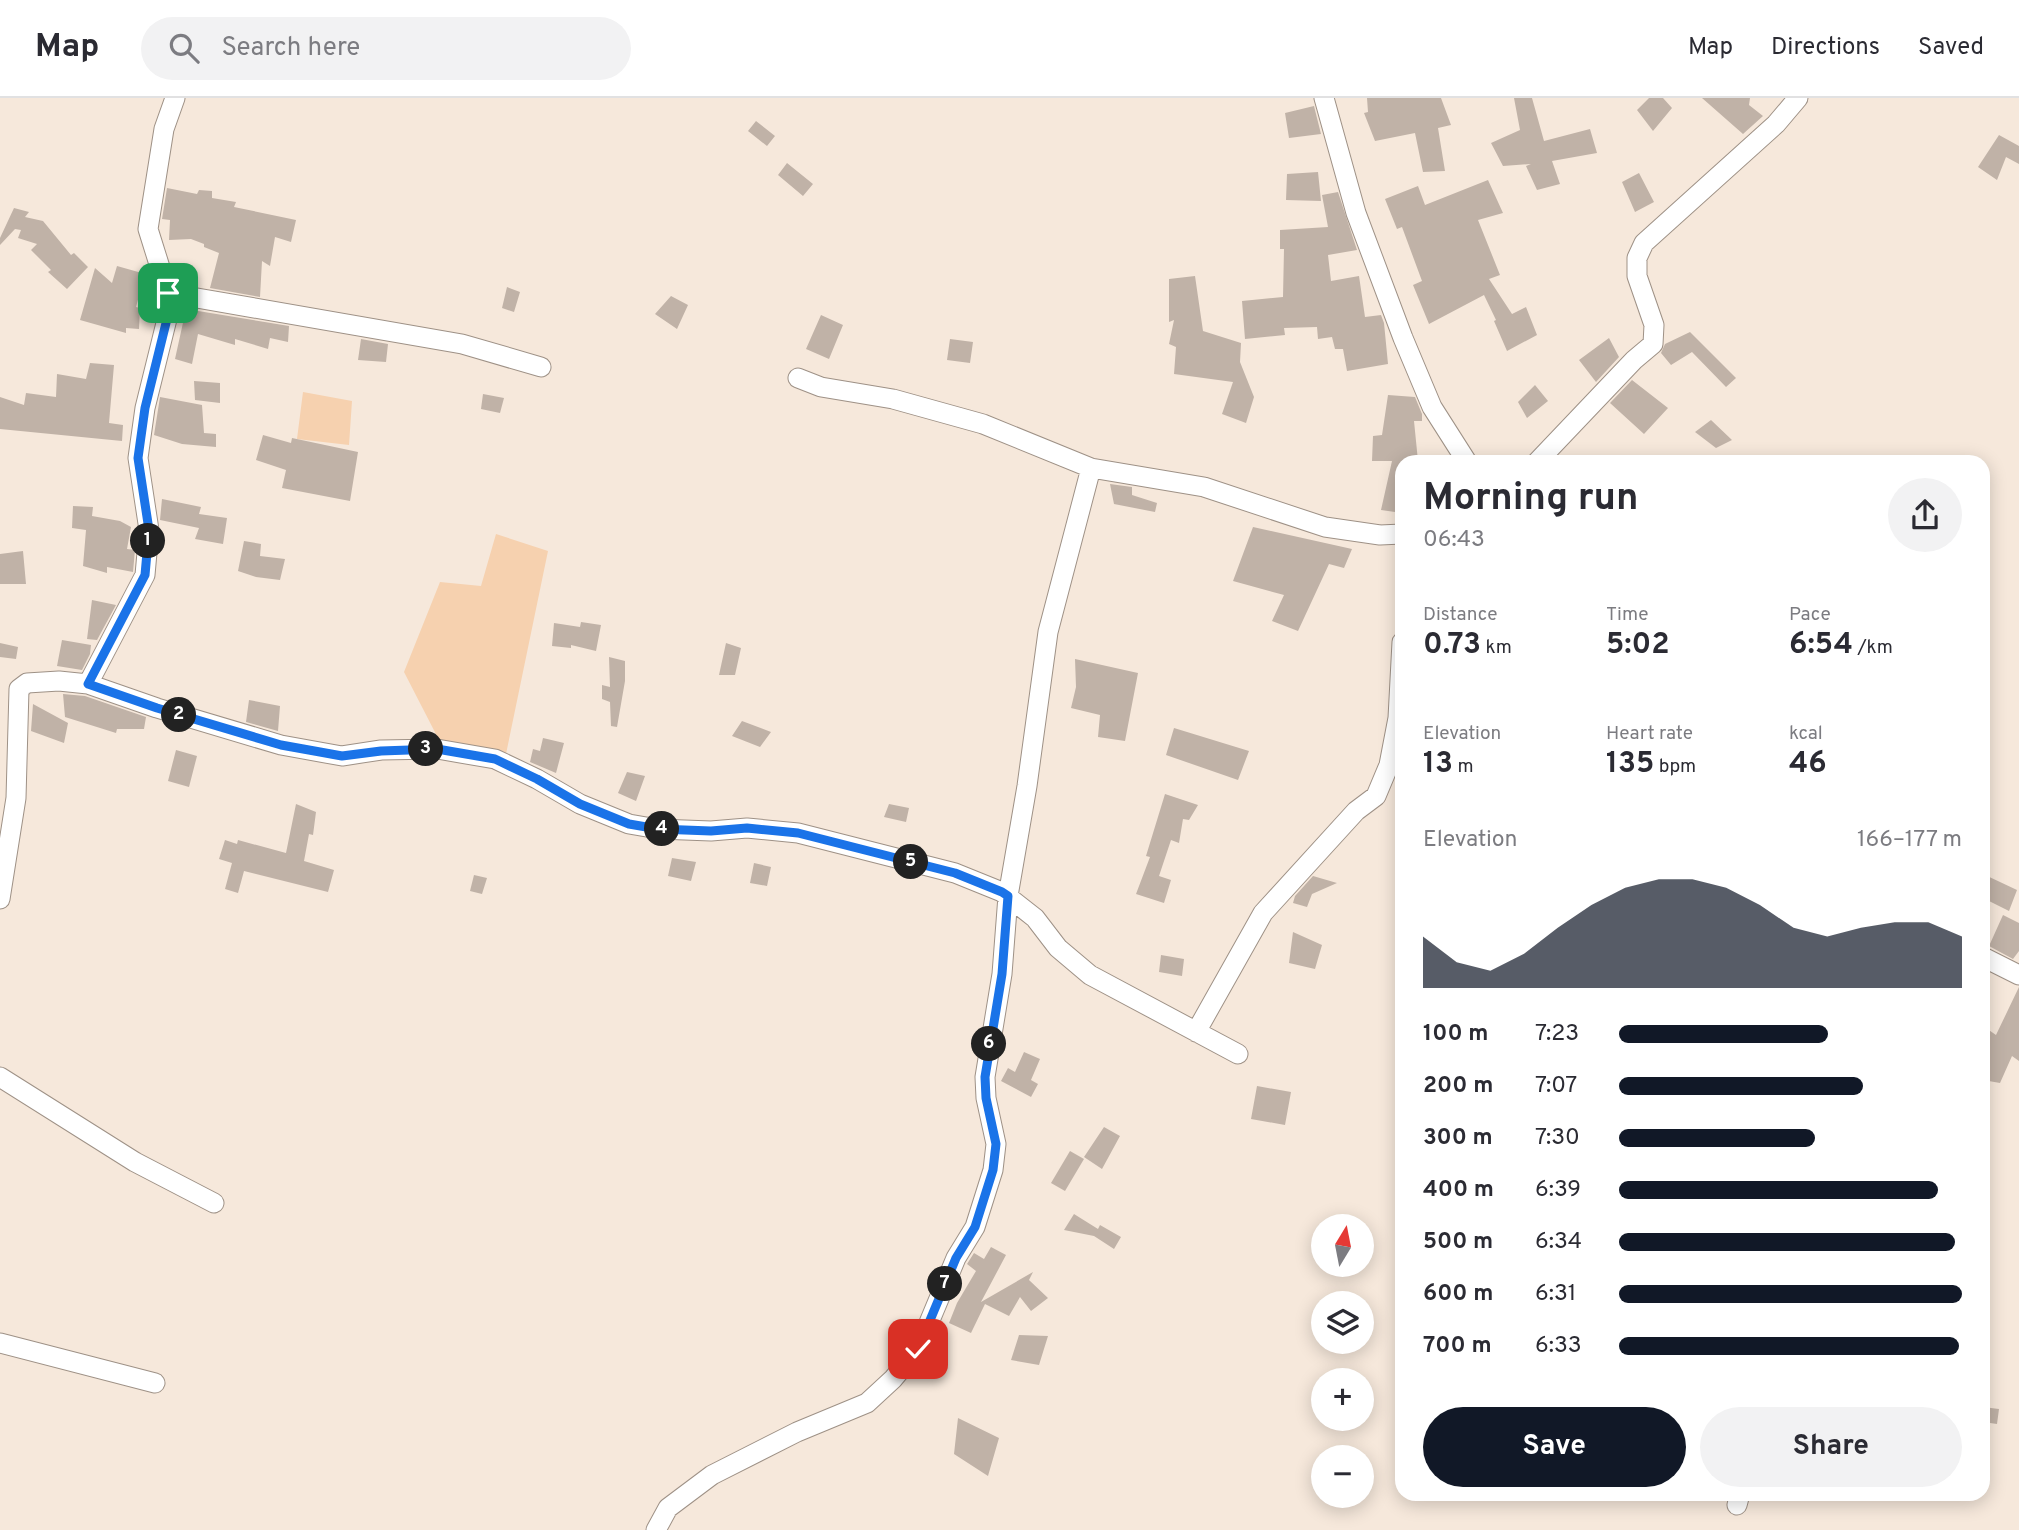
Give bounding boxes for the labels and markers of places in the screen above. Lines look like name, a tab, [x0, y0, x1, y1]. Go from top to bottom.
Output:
pin	[138, 263, 198, 323]
pin: 1	[130, 524, 166, 558]
pin: 2	[162, 698, 196, 732]
pin: 3	[408, 732, 444, 766]
pin: 4	[644, 812, 680, 846]
pin: 5	[894, 844, 928, 880]
pin: 6	[972, 1026, 1006, 1062]
pin: 7	[928, 1266, 962, 1302]
pin	[888, 1319, 948, 1379]

